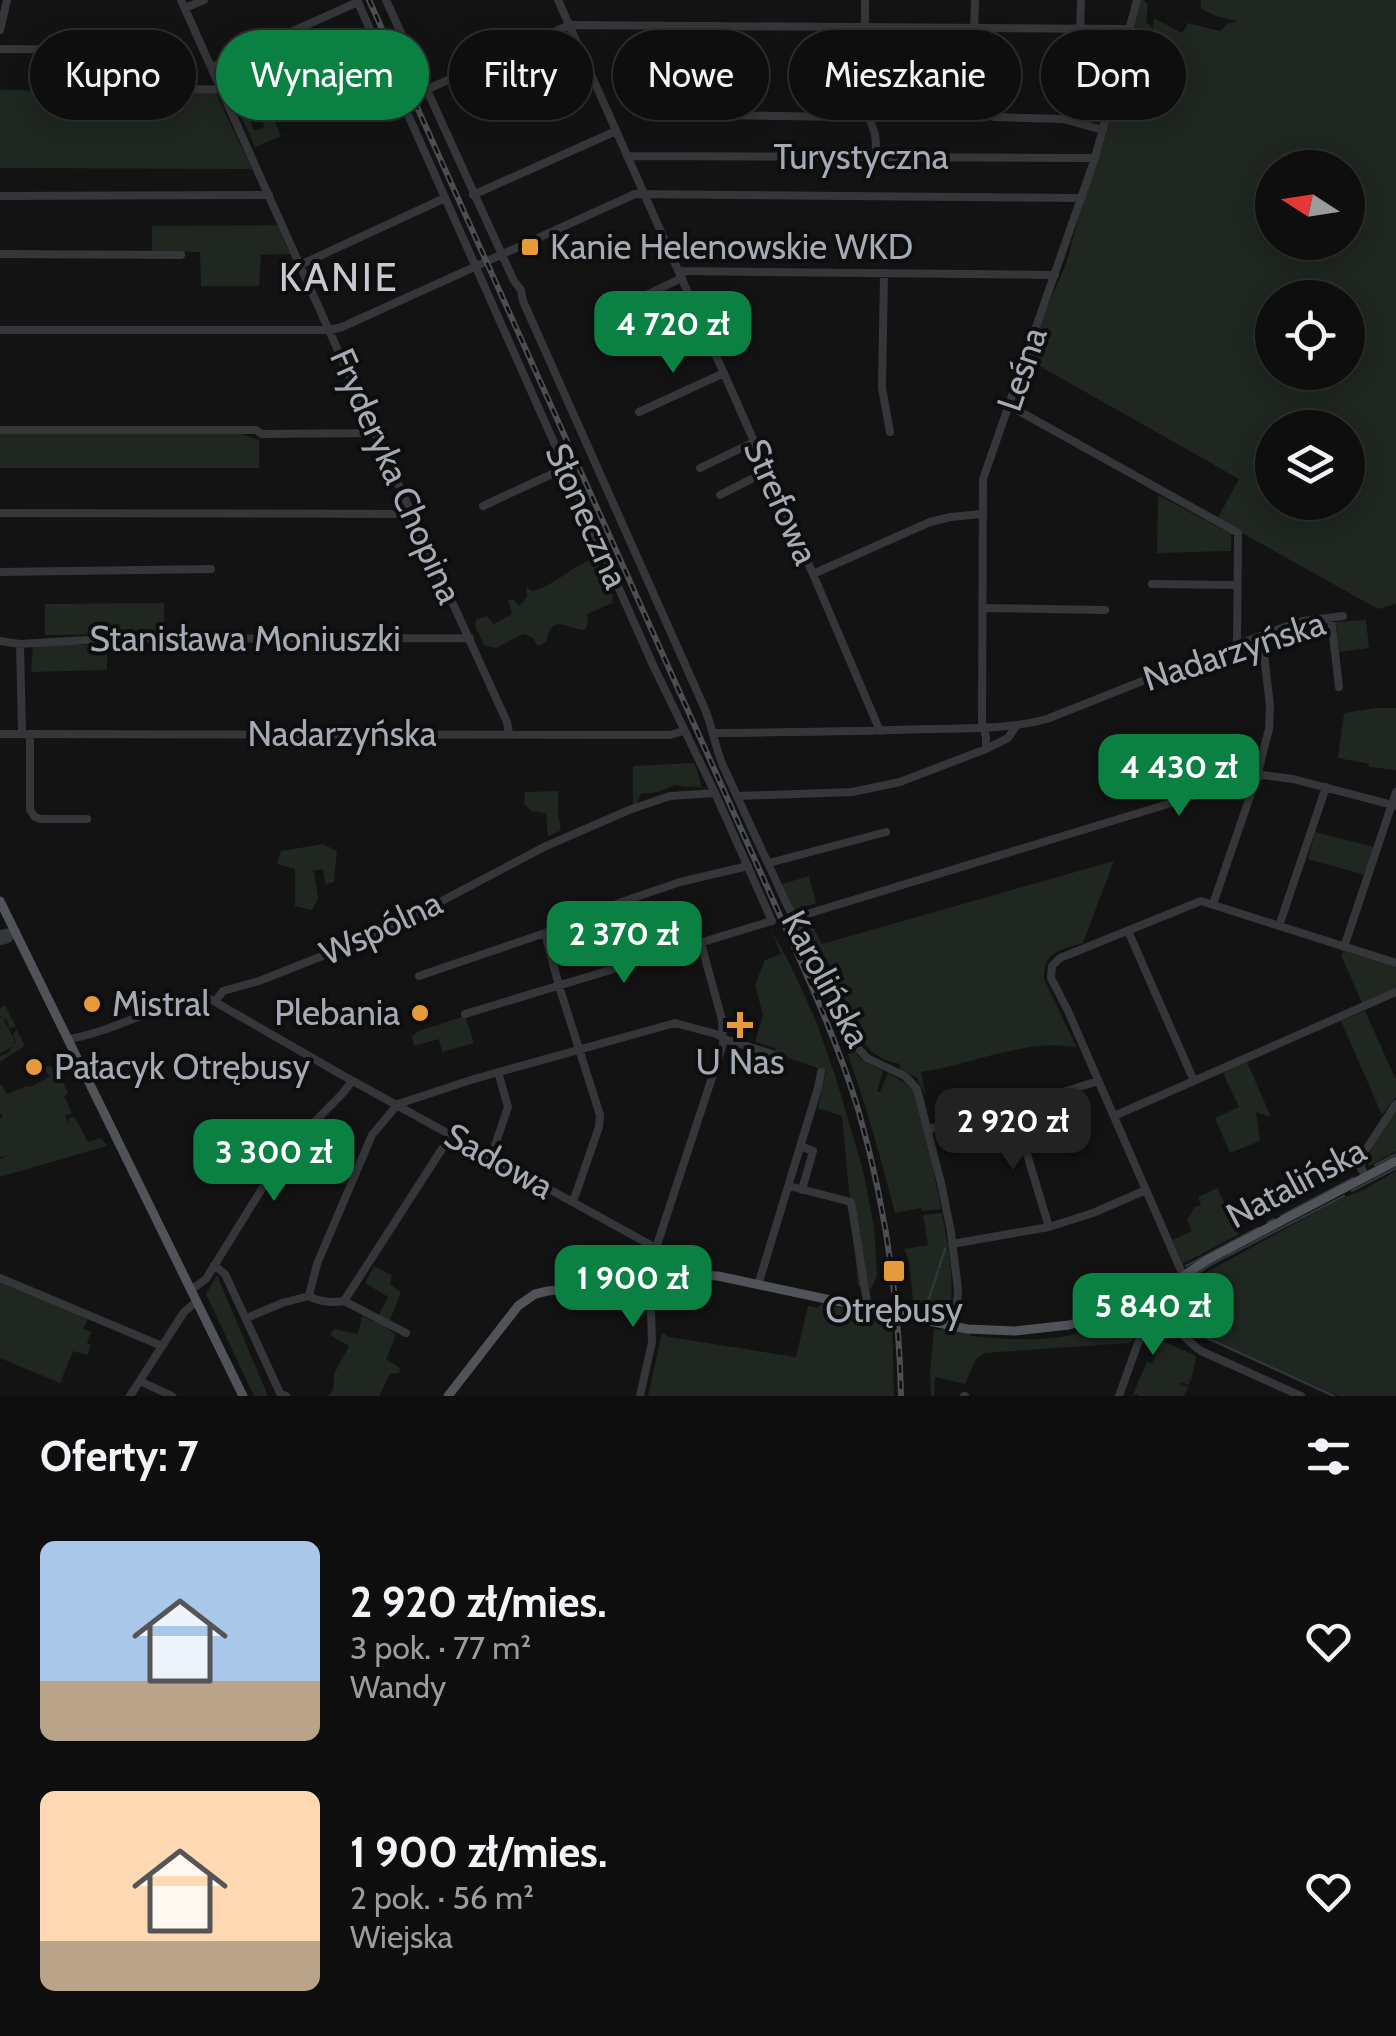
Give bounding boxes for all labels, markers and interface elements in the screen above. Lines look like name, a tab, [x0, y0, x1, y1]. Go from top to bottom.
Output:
chip: Kupno	[30, 30, 196, 120]
chip: Wynajem	[216, 30, 429, 120]
chip: Filtry	[449, 30, 593, 120]
chip: Nowe	[613, 30, 769, 120]
chip: Mieszkanie	[789, 30, 1021, 120]
chip: Dom	[1041, 30, 1186, 120]
street label: Turystyczna	[774, 135, 949, 178]
north arrow	[1255, 150, 1365, 260]
map controls	[1255, 150, 1365, 520]
place label: Kanie Helenowskie WKD	[550, 225, 913, 268]
marker: Kanie Helenowskie WKD	[519, 236, 541, 258]
district label: KANIE	[279, 252, 399, 301]
button: locate	[1255, 280, 1365, 390]
pin: 4 720 zł	[570, 291, 776, 376]
text: 4 720 zł	[616, 304, 730, 343]
street label: Leśna	[987, 321, 1056, 416]
street label: Fryderyka Chopina	[321, 342, 472, 610]
button: layers	[1255, 410, 1365, 520]
street label: Strefowa	[735, 432, 828, 571]
street label: Słoneczna	[536, 437, 639, 595]
street label: Nadarzyńska	[1137, 601, 1330, 700]
street label: Stanisława Moniuszki	[89, 617, 401, 660]
street label: Nadarzyńska	[248, 712, 437, 755]
pin: 4 430 zł	[1076, 734, 1282, 819]
text: 4 430 zł	[1120, 747, 1238, 786]
street label: Wspólna	[313, 881, 449, 974]
pin: 2 370 zł	[521, 901, 727, 986]
street label: Karolińska	[773, 903, 880, 1055]
text: 2 370 zł	[569, 914, 679, 953]
place label: Mistral	[112, 982, 210, 1025]
place label: Plebania	[274, 991, 400, 1034]
marker: Mistral	[81, 993, 103, 1015]
marker: Plebania	[409, 1002, 431, 1024]
marker: U Nas	[729, 1014, 751, 1036]
place label: U Nas	[696, 1040, 784, 1083]
place label: Pałacyk Otrębusy	[54, 1045, 310, 1088]
marker: Pałacyk Otrębusy	[23, 1056, 45, 1078]
pin: 2 920 zł	[910, 1088, 1116, 1173]
text: 2 920 zł	[957, 1101, 1069, 1140]
street label: Sadowa	[437, 1113, 561, 1208]
pin: 3 300 zł	[171, 1119, 377, 1204]
street label: Natalińska	[1219, 1128, 1373, 1237]
text: 3 300 zł	[215, 1132, 333, 1171]
pin: 1 900 zł	[530, 1245, 736, 1330]
text: 1 900 zł	[577, 1258, 689, 1297]
marker: Otrębusy	[881, 1258, 907, 1284]
pin: 5 840 zł	[1050, 1273, 1256, 1358]
text: 5 840 zł	[1095, 1286, 1211, 1325]
place label: Otrębusy	[825, 1288, 963, 1331]
icon: filters	[1301, 1429, 1356, 1484]
text: Oferty: 7	[40, 1430, 198, 1482]
text: 2 920 zł/mies.	[350, 1576, 607, 1628]
icon: home	[120, 1581, 240, 1701]
icon: heart	[1301, 1614, 1356, 1669]
text: 3 pok. · 77 m²	[350, 1628, 531, 1667]
text: Wandy	[350, 1667, 446, 1706]
text: 1 900 zł/mies.	[350, 1826, 607, 1878]
icon: home	[120, 1831, 240, 1951]
icon: heart	[1301, 1864, 1356, 1919]
text: 2 pok. · 56 m²	[350, 1878, 534, 1917]
text: Wiejska	[350, 1917, 453, 1956]

